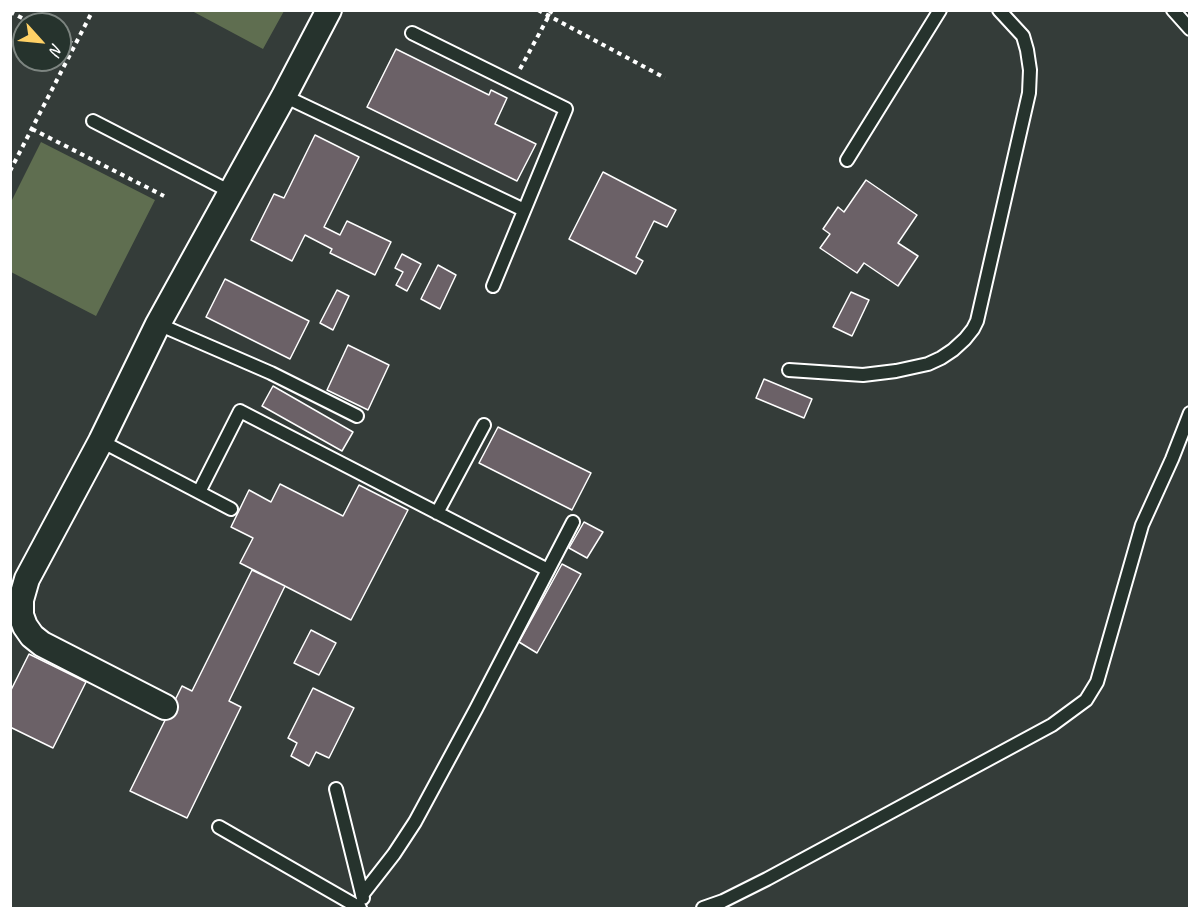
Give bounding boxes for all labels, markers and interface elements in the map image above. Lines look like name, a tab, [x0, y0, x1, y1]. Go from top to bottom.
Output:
north arrow	[12, 12, 72, 72]
text: N	[45, 40, 67, 58]

